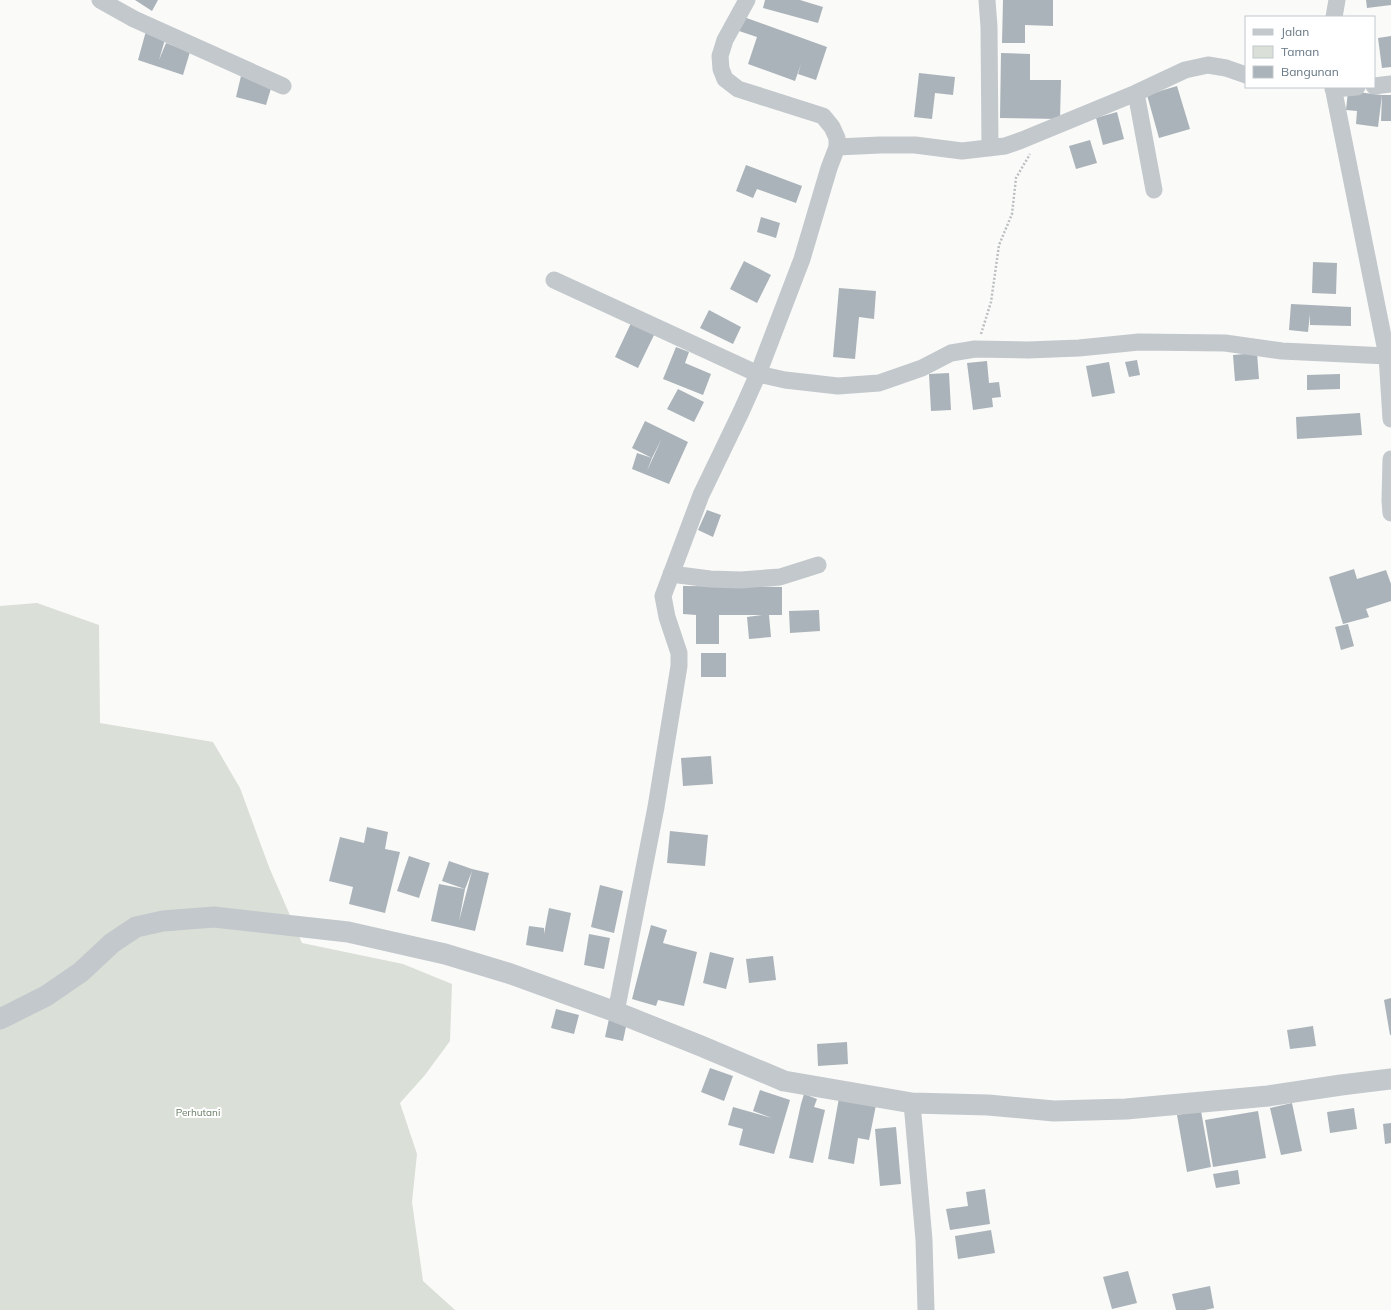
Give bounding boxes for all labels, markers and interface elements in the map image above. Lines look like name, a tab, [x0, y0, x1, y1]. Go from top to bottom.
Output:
legend	[1245, 16, 1375, 88]
text: Jalan	[1281, 24, 1309, 39]
text: Taman	[1281, 44, 1319, 59]
text: Bangunan	[1281, 64, 1339, 79]
park label: Perhutani	[176, 1106, 220, 1119]

